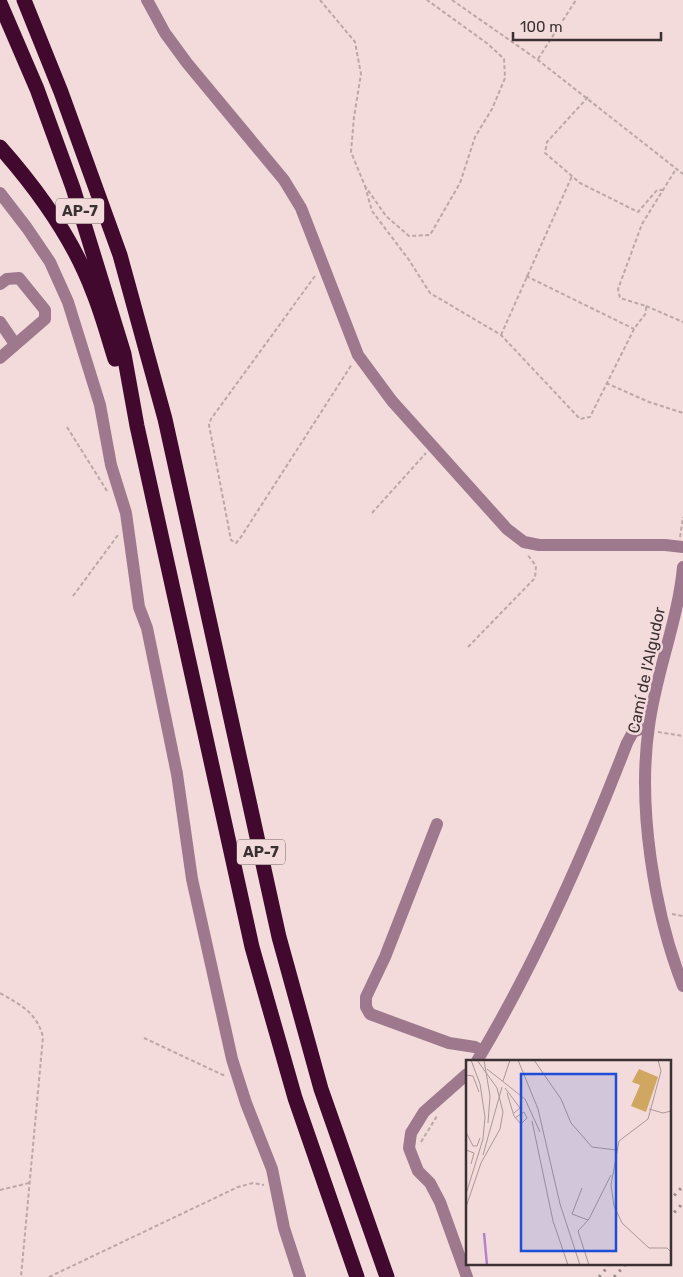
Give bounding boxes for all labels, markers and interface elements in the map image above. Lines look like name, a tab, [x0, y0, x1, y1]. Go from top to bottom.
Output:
scale bar	[513, 10, 660, 42]
text: 100 m	[520, 18, 562, 36]
road number: AP-7	[56, 198, 104, 224]
street label: Camí de l'Algudor	[624, 605, 669, 735]
road number: AP-7	[237, 840, 285, 864]
inset map	[466, 1060, 670, 1264]

